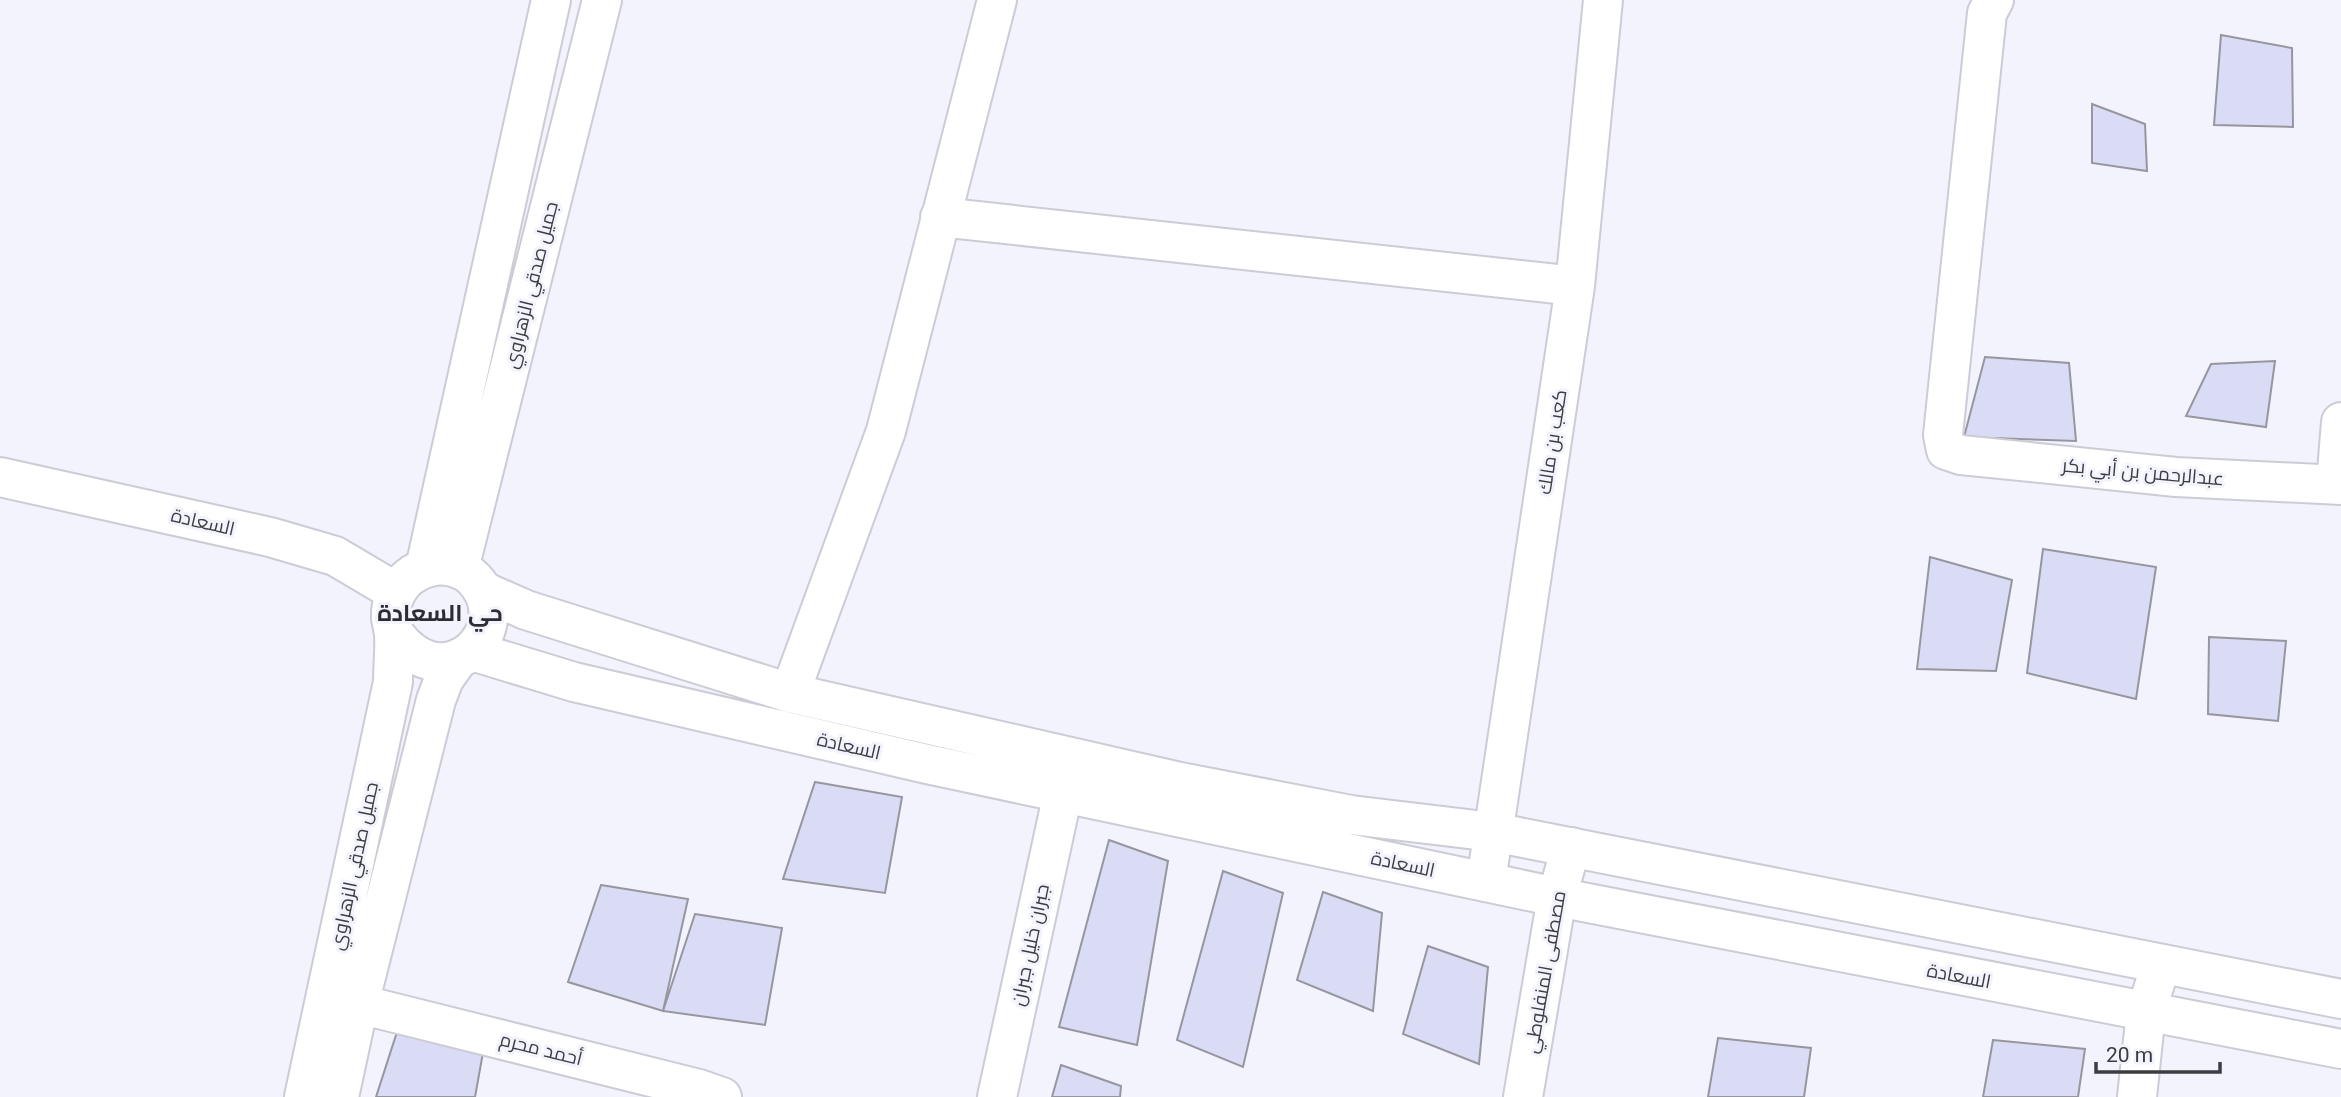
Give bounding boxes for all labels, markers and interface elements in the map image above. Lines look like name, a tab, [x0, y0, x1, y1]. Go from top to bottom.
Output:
street label: جميل صدقي الزهراوي	[499, 199, 566, 372]
street label: كعب بن مالك	[1532, 388, 1572, 496]
street label: عبدالرحمن بن أبي بكر	[2060, 453, 2225, 494]
street label: السعادة	[169, 504, 237, 540]
district label: حي السعادة	[377, 600, 503, 632]
street label: السعادة	[815, 728, 883, 764]
street label: جميل صدقي الزهراوي	[325, 780, 386, 953]
street label: السعادة	[1369, 846, 1437, 882]
street label: جبران خليل جبران	[1006, 882, 1054, 1008]
street label: مصطفى المنفلوطي	[1519, 889, 1574, 1056]
street label: السعادة	[1925, 959, 1993, 993]
street label: أحمد محرم	[497, 1028, 585, 1072]
scale bar	[2096, 1030, 2220, 1074]
text: 20 m	[2106, 1043, 2153, 1067]

